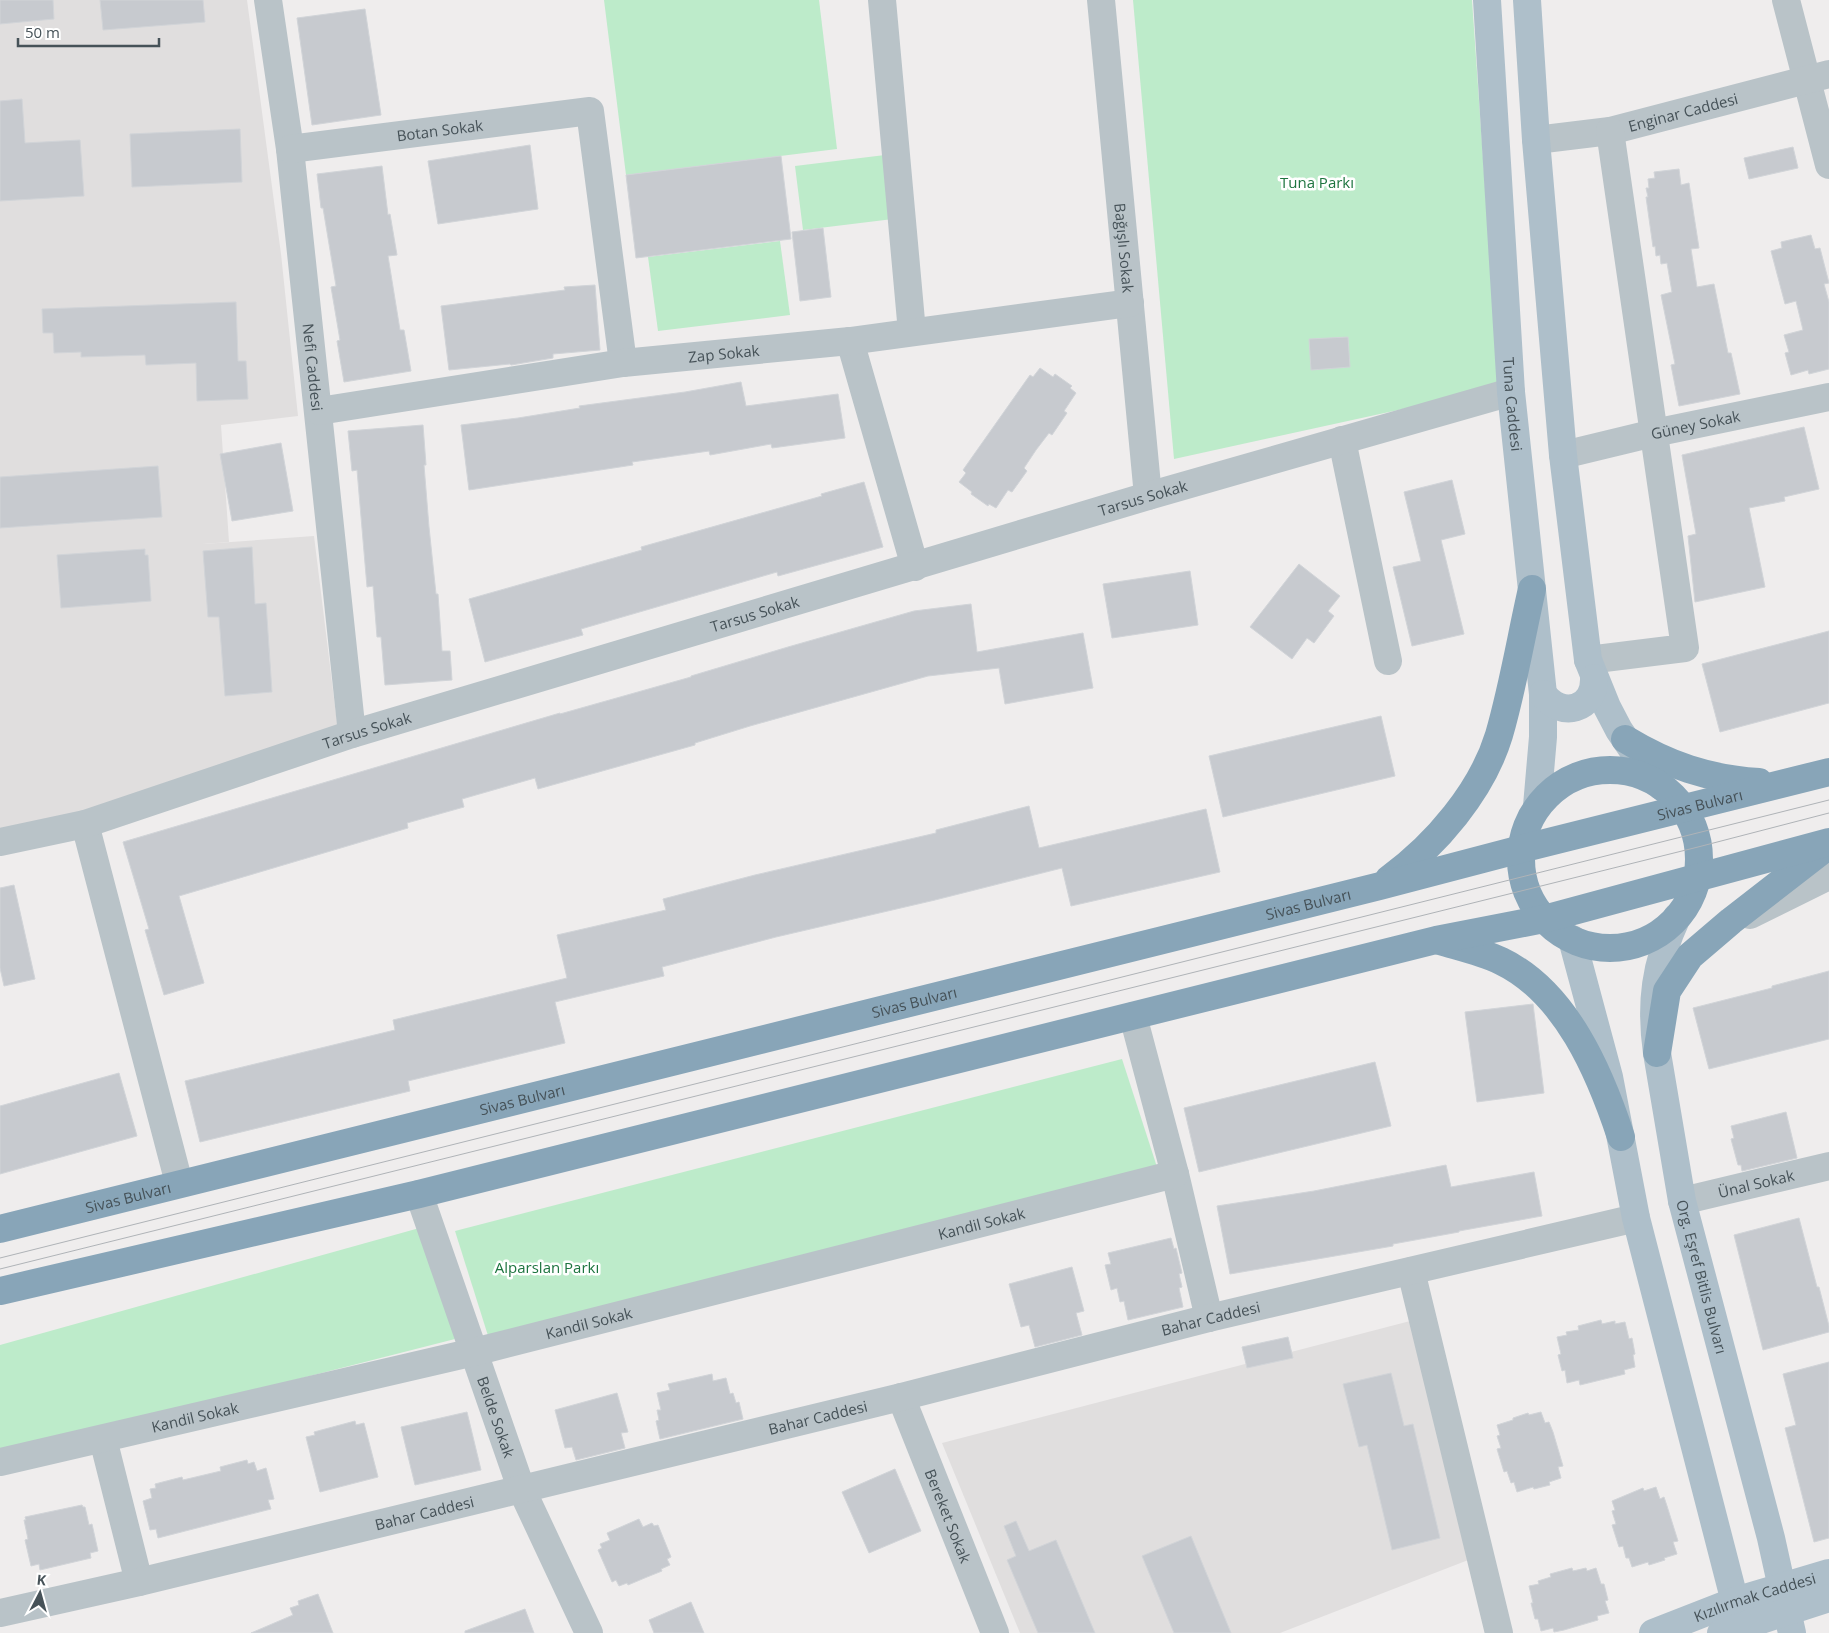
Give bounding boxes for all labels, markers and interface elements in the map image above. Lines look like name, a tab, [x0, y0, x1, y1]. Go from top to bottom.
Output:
scale bar	[18, 15, 159, 47]
text: 50 m	[25, 22, 60, 42]
street label: Enginar Caddesi	[1626, 88, 1740, 136]
street label: Botan Sokak	[395, 115, 484, 145]
park label: Tuna Parkı	[1280, 172, 1354, 192]
street label: Bağışlı Sokak	[1110, 202, 1139, 294]
street label: Nefi Caddesi	[299, 322, 328, 412]
street label: Zap Sokak	[687, 340, 760, 367]
street label: Tuna Caddesi	[1499, 356, 1527, 452]
street label: Güney Sokak	[1649, 406, 1742, 443]
street label: Tarsus Sokak	[1096, 475, 1190, 520]
street label: Tarsus Sokak	[708, 591, 802, 636]
street label: Tarsus Sokak	[320, 707, 414, 753]
street label: Sivas Bulvarı	[1655, 784, 1745, 825]
street label: Sivas Bulvarı	[1263, 884, 1353, 924]
street label: Sivas Bulvarı	[869, 982, 959, 1022]
street label: Sivas Bulvarı	[477, 1079, 567, 1119]
street label: Ünal Sokak	[1716, 1165, 1796, 1202]
street label: Sivas Bulvarı	[83, 1177, 173, 1217]
street label: Org. Eşref Bitlis Bulvarı	[1672, 1197, 1732, 1356]
street label: Kandil Sokak	[936, 1203, 1027, 1244]
park label: Alparslan Parkı	[495, 1257, 599, 1277]
street label: Bahar Caddesi	[1159, 1296, 1262, 1340]
street label: Kandil Sokak	[543, 1302, 634, 1343]
street label: Belde Sokak	[473, 1374, 520, 1460]
street label: Bahar Caddesi	[766, 1396, 869, 1439]
street label: Kandil Sokak	[149, 1397, 240, 1437]
street label: Bereket Sokak	[921, 1466, 976, 1566]
street label: Bahar Caddesi	[373, 1491, 476, 1534]
north arrow	[15, 1568, 65, 1618]
street label: Kızılırmak Caddesi	[1691, 1568, 1818, 1626]
text: K	[36, 1570, 48, 1590]

